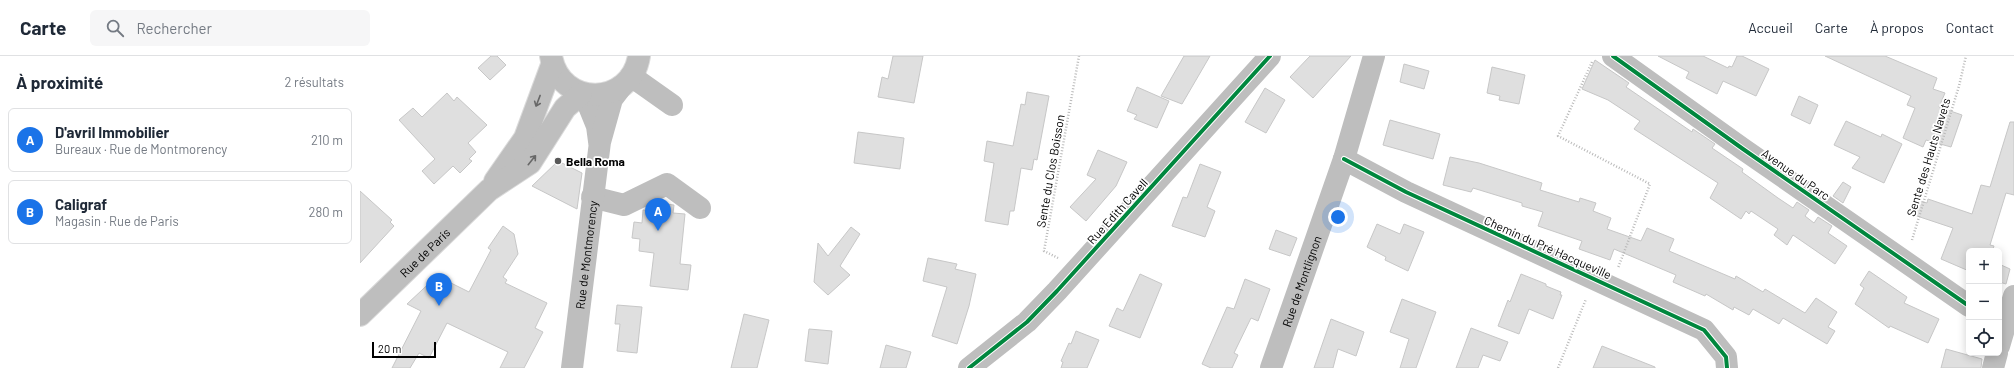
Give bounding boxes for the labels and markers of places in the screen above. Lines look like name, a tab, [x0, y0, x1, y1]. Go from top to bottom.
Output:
place label: Bella Roma	[566, 154, 625, 168]
marker: Bella Roma	[553, 156, 563, 166]
pin: A	[645, 198, 671, 231]
pin: B	[426, 273, 452, 306]

